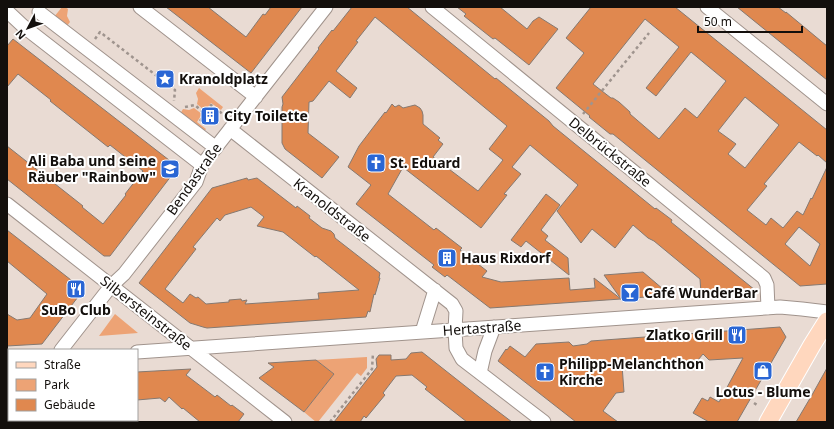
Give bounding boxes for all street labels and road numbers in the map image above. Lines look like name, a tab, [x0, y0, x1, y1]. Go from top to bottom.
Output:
street label: Delbrückstraße	[565, 113, 656, 191]
street label: Bendastraße	[162, 139, 226, 219]
street label: Kranoldstraße	[290, 173, 375, 246]
street label: Silbersteinstraße	[97, 271, 196, 354]
street label: Hertastraße	[442, 315, 522, 340]

